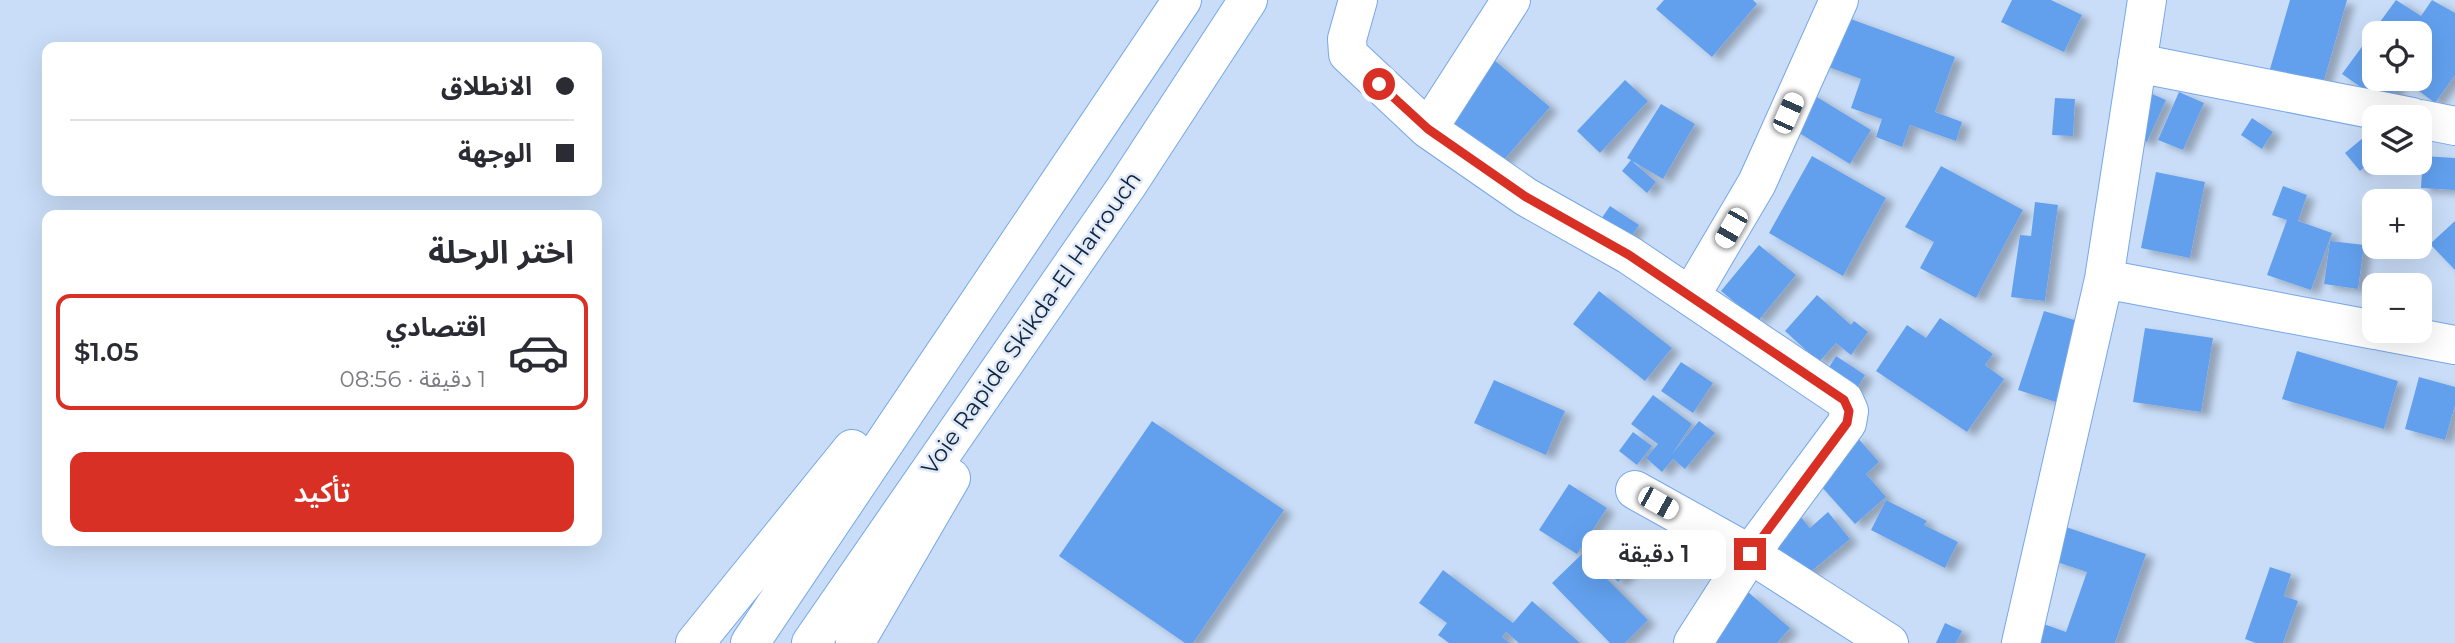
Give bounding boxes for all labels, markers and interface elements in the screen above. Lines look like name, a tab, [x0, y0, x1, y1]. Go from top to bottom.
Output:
map controls	[2362, 21, 2432, 343]
button: locate	[2362, 21, 2432, 91]
route start	[1363, 68, 1395, 100]
text: الانطلاق	[441, 70, 532, 102]
car	[1770, 90, 1807, 136]
button: layers	[2362, 105, 2432, 175]
text: الوجهة	[458, 137, 532, 169]
street label: Voie Rapide Skikda-El Harrouch	[915, 166, 1147, 480]
button: +	[2362, 189, 2432, 259]
car	[1712, 205, 1751, 251]
text: اختر الرحلة	[428, 232, 574, 271]
button: −	[2362, 273, 2432, 343]
text: اقتصادي	[386, 311, 486, 343]
icon: car	[507, 321, 570, 384]
text: $1.05	[74, 336, 139, 368]
text: 1 دقيقة · 08:56	[340, 365, 486, 393]
button: تأكيد	[70, 452, 574, 532]
car	[1635, 484, 1682, 522]
callout: 1 دقيقة	[1582, 530, 1726, 578]
route end	[1734, 538, 1766, 570]
text: 1 دقيقة	[1619, 540, 1689, 568]

